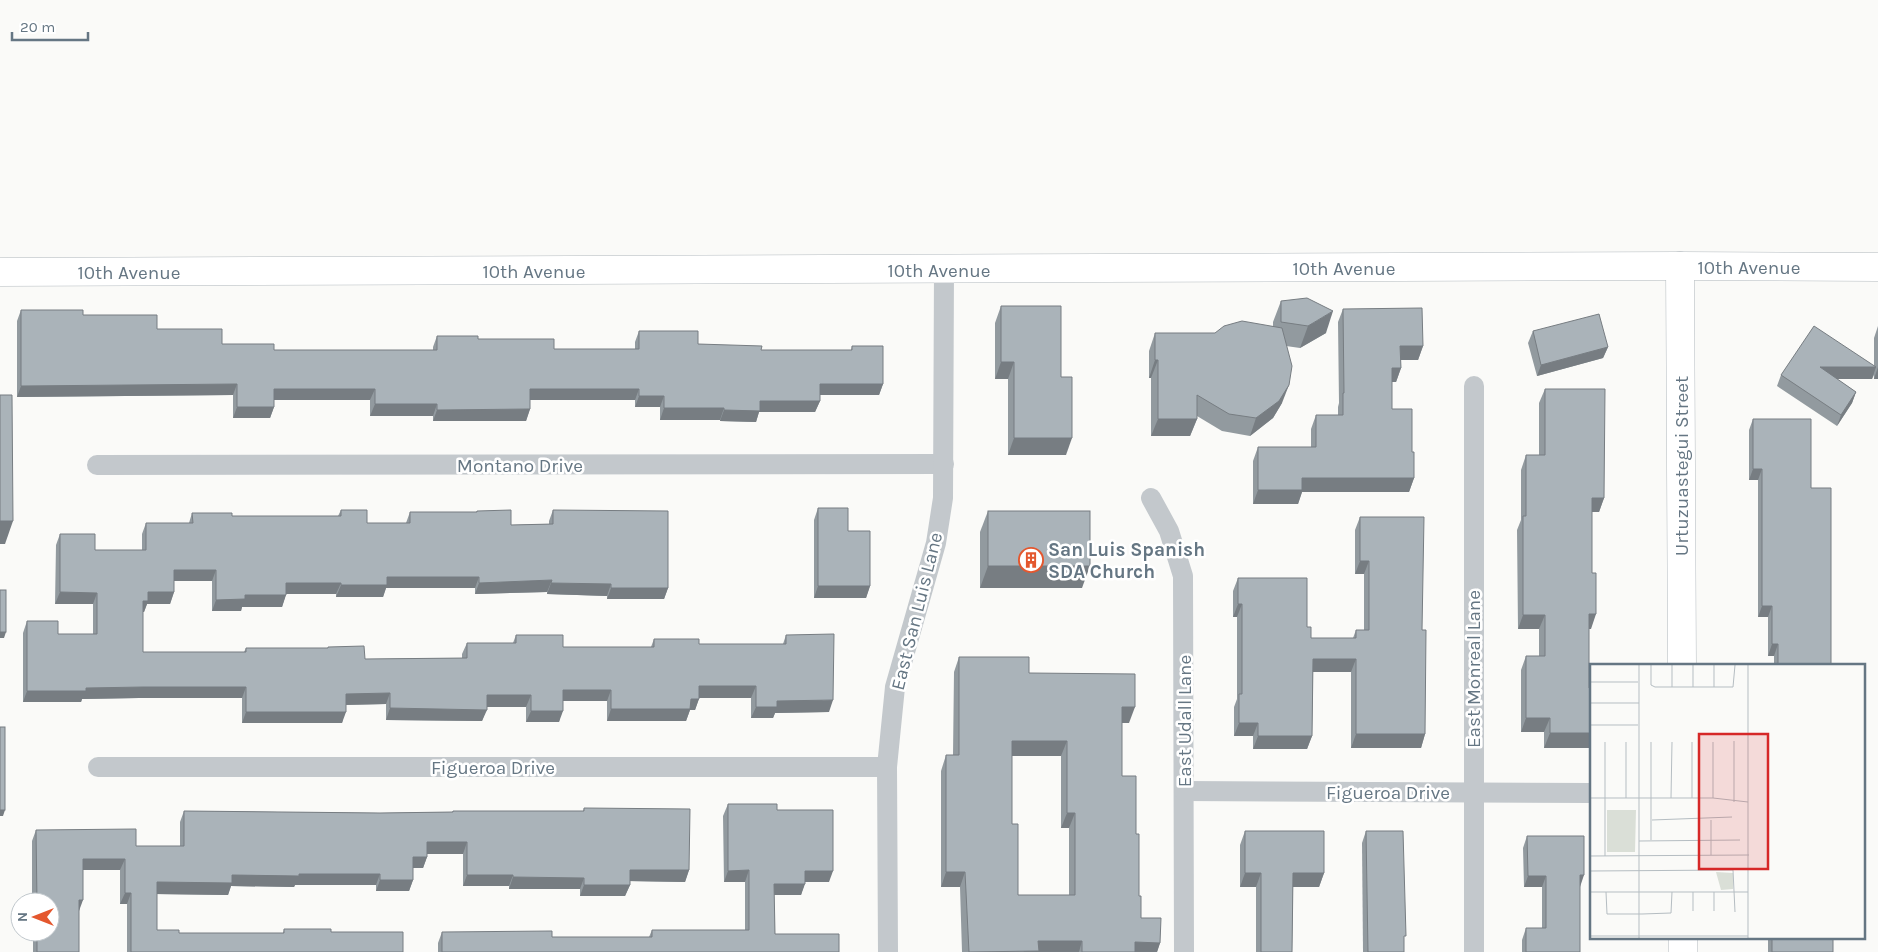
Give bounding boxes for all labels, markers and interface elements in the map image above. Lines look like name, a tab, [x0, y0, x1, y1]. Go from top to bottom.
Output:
scale bar	[12, 10, 89, 42]
text: 20 m	[20, 18, 55, 36]
street label: 10th Avenue	[1697, 257, 1801, 279]
street label: 10th Avenue	[1292, 258, 1396, 280]
street label: 10th Avenue	[887, 260, 991, 282]
street label: 10th Avenue	[482, 261, 586, 283]
street label: 10th Avenue	[77, 262, 181, 284]
street label: Urtuzuastegui Street	[1671, 376, 1693, 556]
street label: Montano Drive	[457, 455, 583, 477]
street label: East San Luis Lane	[887, 530, 947, 692]
place label: San Luis Spanish SDA Church	[1048, 539, 1205, 583]
building icon: San Luis Spanish SDA Church	[1018, 547, 1044, 573]
street label: East Monreal Lane	[1463, 590, 1485, 748]
street label: East Udall Lane	[1174, 655, 1196, 787]
inset map	[1590, 664, 1866, 940]
street label: Figueroa Drive	[431, 757, 555, 779]
street label: Figueroa Drive	[1326, 782, 1450, 804]
north arrow	[10, 892, 60, 942]
text: N	[14, 912, 31, 922]

